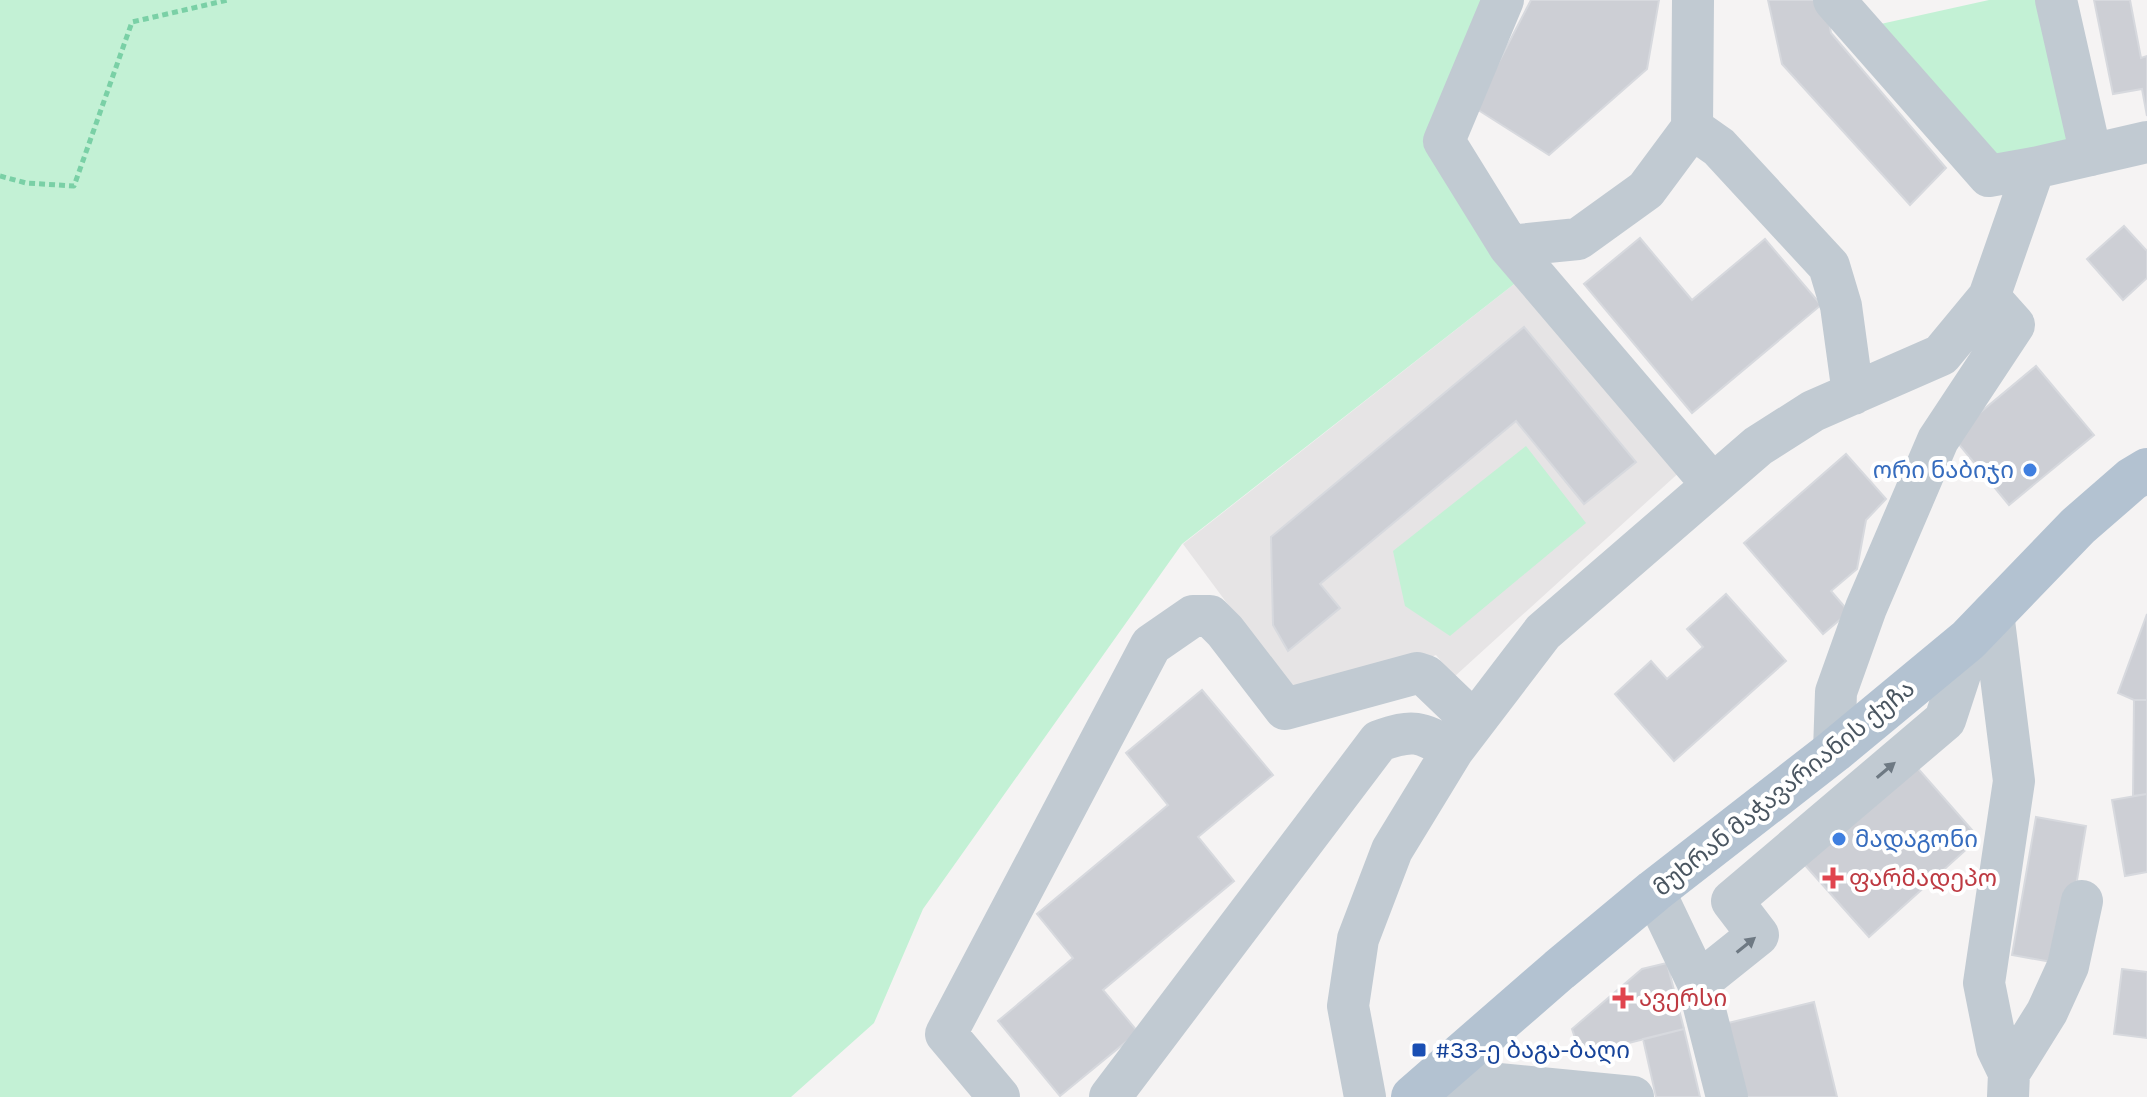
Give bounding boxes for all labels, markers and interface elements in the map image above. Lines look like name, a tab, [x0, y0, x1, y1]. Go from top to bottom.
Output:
place label: ორი ნაბიჯი	[1873, 456, 2014, 484]
marker: ორი ნაბიჯი	[2021, 461, 2039, 479]
street label: მუხრან მაჭავარიანის ქუჩა	[1648, 674, 1920, 902]
one-way arrow	[1875, 762, 1895, 779]
place label: მადაგონი	[1855, 825, 1978, 853]
marker: მადაგონი	[1830, 830, 1848, 848]
place label: ფარმადეპო	[1849, 864, 1997, 892]
marker: ფარმადეპო	[1824, 869, 1842, 887]
one-way arrow	[1736, 937, 1756, 953]
place label: ავერსი	[1639, 984, 1727, 1012]
marker: ავერსი	[1614, 989, 1632, 1007]
place label: #33-ე ბაგა-ბაღი	[1435, 1036, 1630, 1065]
marker: #33-ე ბაგა-ბაღი	[1410, 1041, 1428, 1059]

